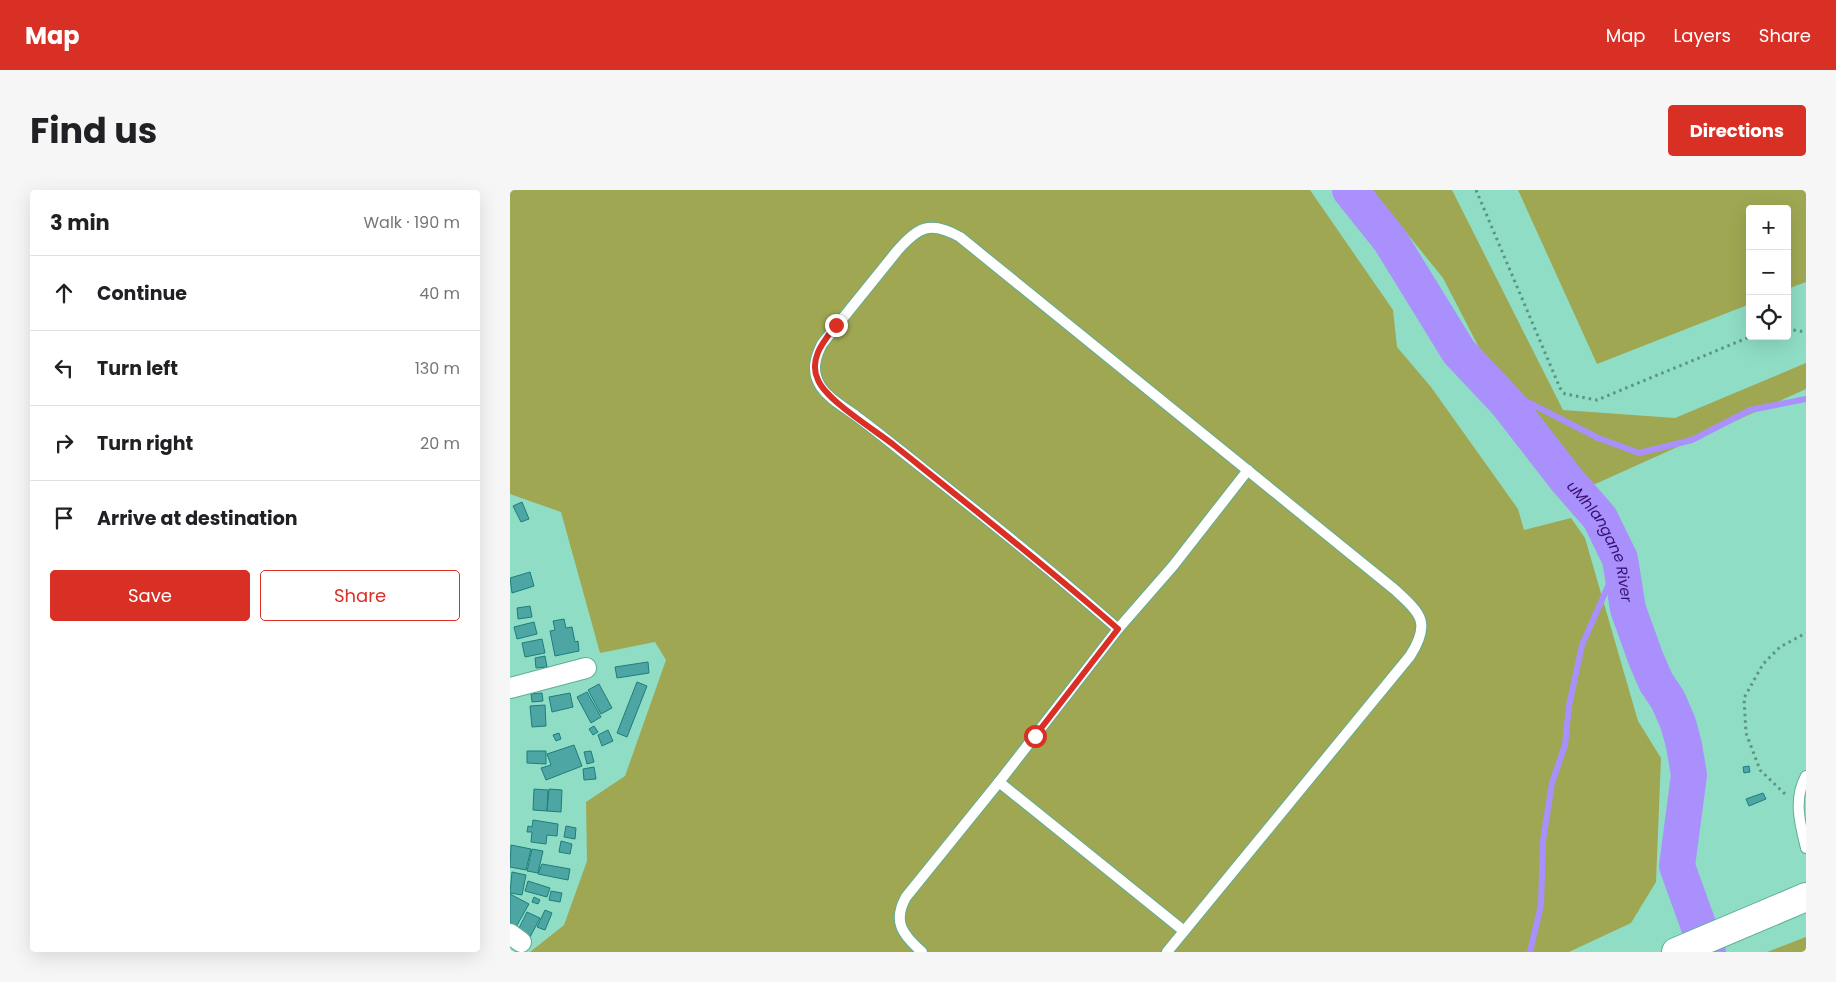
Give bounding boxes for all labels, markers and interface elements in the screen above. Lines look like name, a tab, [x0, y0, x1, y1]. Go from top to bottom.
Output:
text: Map	[25, 19, 80, 52]
text: Map	[1606, 23, 1646, 48]
text: Layers	[1674, 23, 1731, 48]
text: Share	[1759, 23, 1811, 48]
button: Directions	[1668, 105, 1806, 156]
text: Find us	[30, 106, 157, 155]
map controls	[1746, 205, 1791, 340]
button: +	[1746, 205, 1791, 250]
text: 3 min	[50, 208, 110, 237]
text: Walk · 190 m	[363, 211, 460, 234]
button: −	[1746, 250, 1791, 295]
icon: ahead	[50, 279, 78, 307]
text: Continue	[97, 280, 187, 307]
text: 40 m	[419, 282, 460, 305]
button: locate	[1746, 295, 1791, 340]
route end	[825, 314, 848, 337]
icon: left	[50, 354, 78, 382]
text: Turn left	[97, 355, 178, 382]
text: 130 m	[415, 357, 460, 380]
icon: right	[50, 429, 78, 457]
text: Turn right	[97, 430, 193, 457]
text: 20 m	[420, 432, 460, 455]
water label: uMhlangane River	[1562, 476, 1638, 604]
icon: arrive	[50, 504, 78, 532]
text: Arrive at destination	[97, 505, 298, 532]
button: Save	[50, 570, 250, 621]
button: Share	[260, 570, 460, 621]
route start	[1024, 725, 1047, 748]

